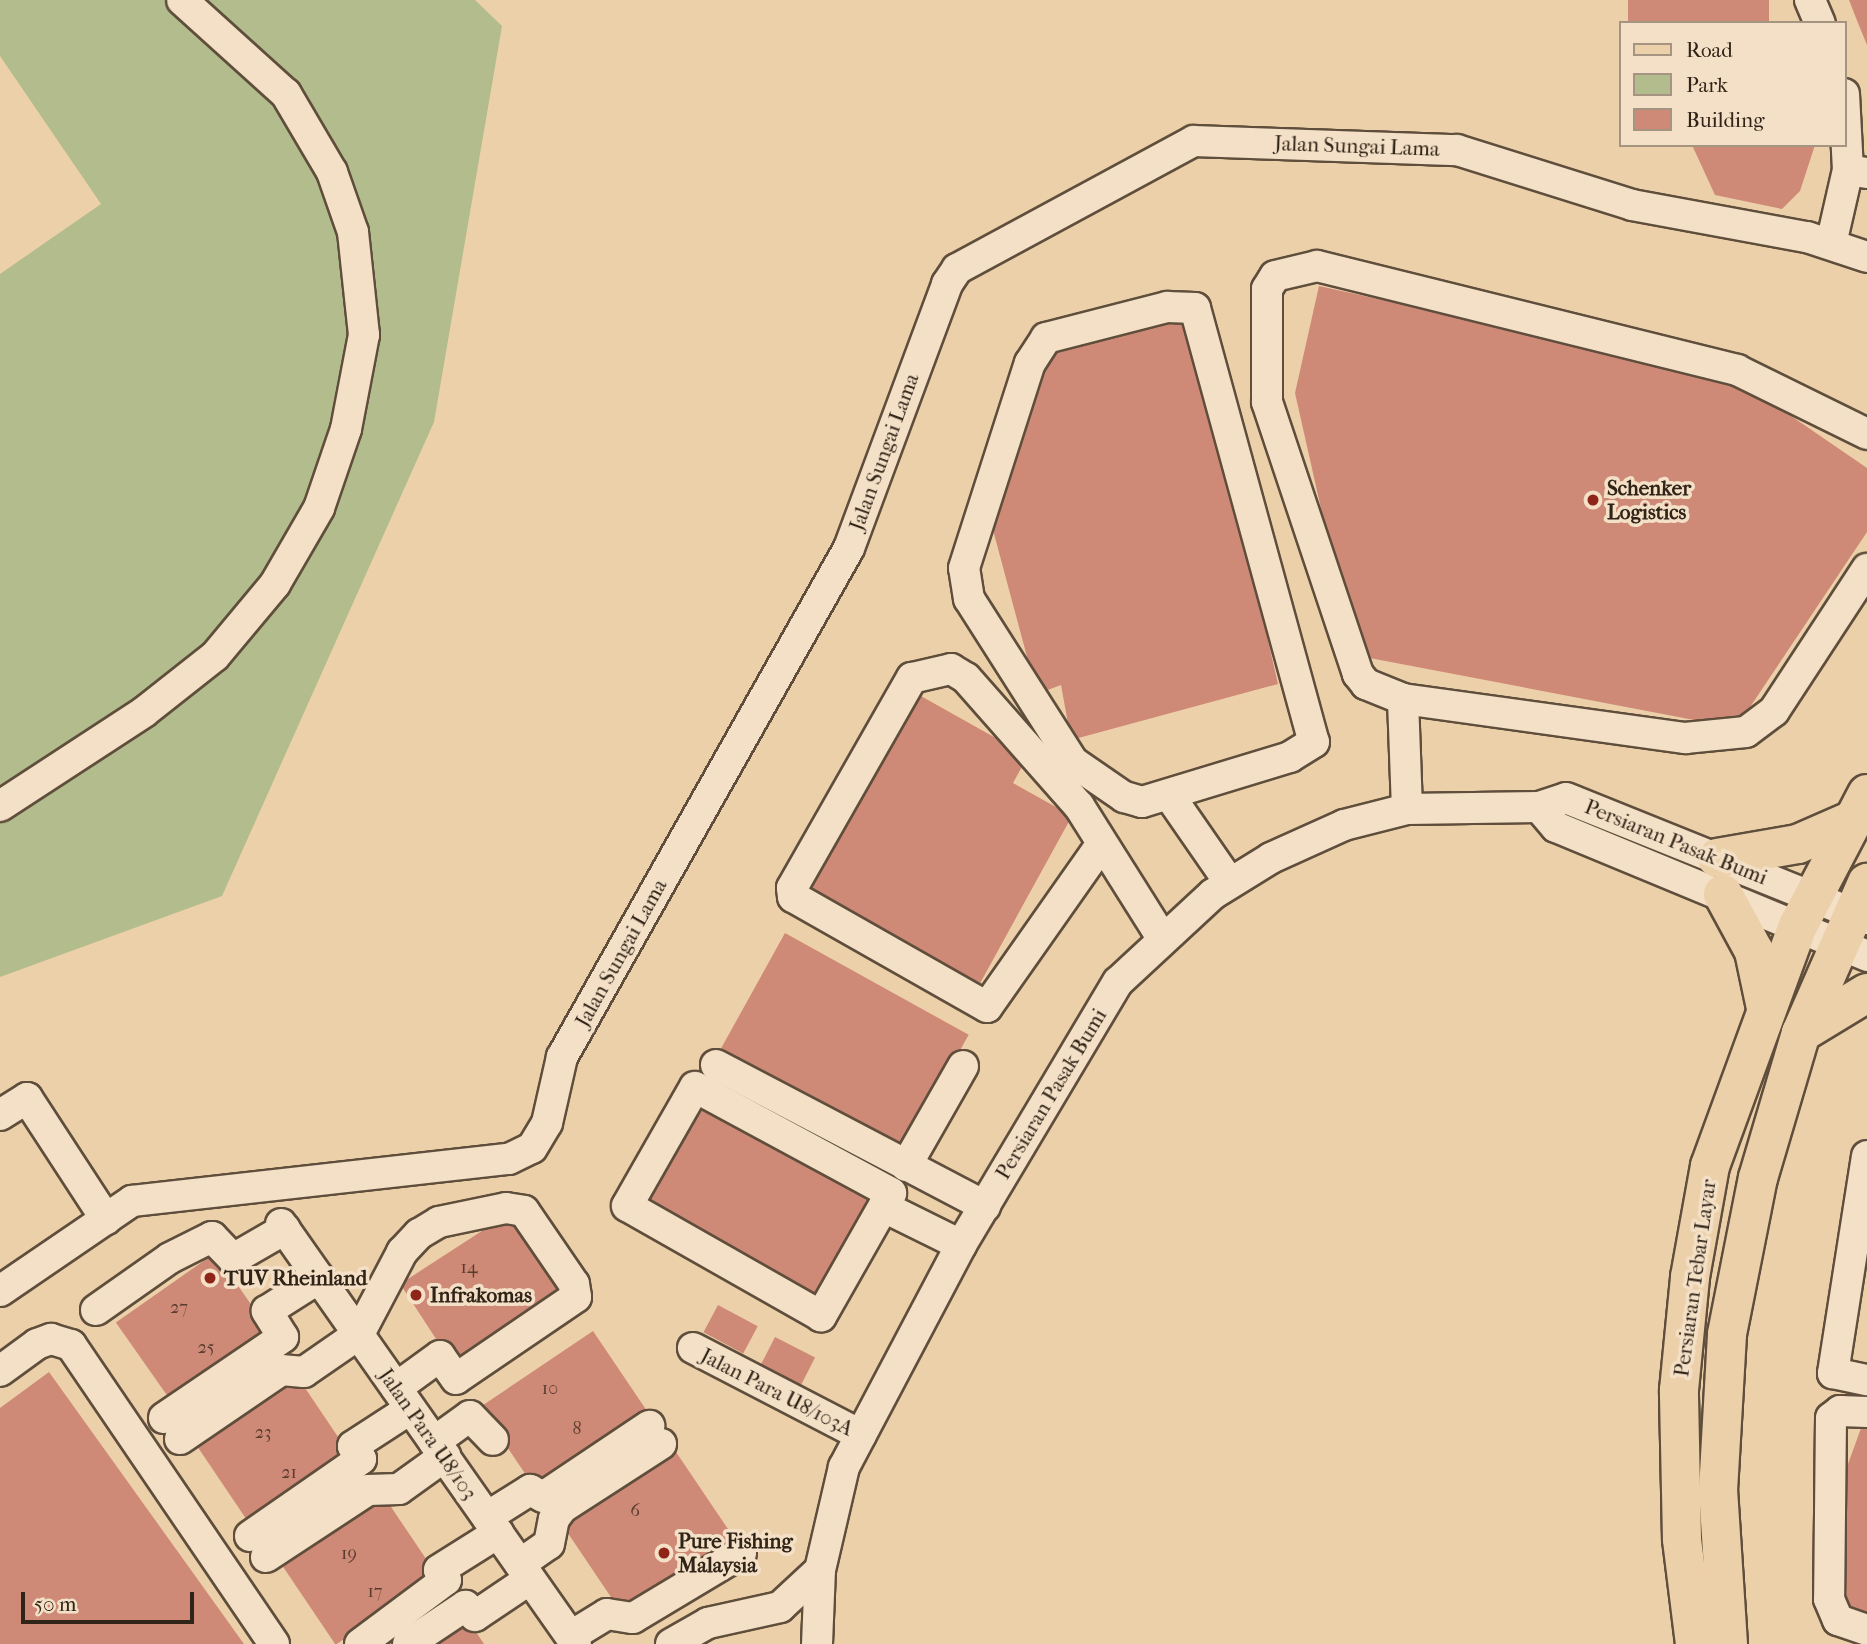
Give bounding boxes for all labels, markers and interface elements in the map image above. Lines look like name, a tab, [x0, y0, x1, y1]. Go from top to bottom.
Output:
legend	[1618, 21, 1846, 147]
text: Road	[1686, 38, 1733, 62]
text: Park	[1686, 73, 1728, 97]
text: Building	[1686, 108, 1764, 132]
street label: Jalan Sungai Lama	[1274, 131, 1440, 161]
street label: Jalan Sungai Lama	[844, 370, 924, 534]
place label: Schenker Logistics	[1607, 475, 1691, 525]
marker: Schenker Logistics	[1585, 492, 1601, 508]
street label: Persiaran Pasak Bumi	[1581, 794, 1771, 890]
street label: Jalan Sungai Lama	[570, 875, 672, 1031]
street label: Persiaran Pasak Bumi	[990, 1004, 1112, 1184]
street label: Persiaran Tebar Layar	[1669, 1178, 1721, 1378]
house number: 14	[460, 1257, 478, 1279]
place label: TUV Rheinland	[224, 1265, 367, 1291]
marker: TUV Rheinland	[202, 1270, 218, 1286]
place label: Infrakomas	[430, 1282, 532, 1308]
marker: Infrakomas	[408, 1287, 424, 1303]
house number: 27	[170, 1297, 188, 1319]
house number: 25	[197, 1337, 215, 1359]
street label: Jalan Para U8/103A	[696, 1343, 858, 1441]
street label: Jalan Para U8/103	[373, 1364, 483, 1504]
house number: 10	[542, 1378, 558, 1400]
house number: 8	[572, 1418, 582, 1440]
house number: 23	[255, 1422, 271, 1444]
house number: 21	[281, 1462, 297, 1484]
house number: 6	[630, 1500, 640, 1522]
place label: Pure Fishing Malaysia	[678, 1528, 793, 1578]
house number: 19	[341, 1543, 357, 1565]
marker: Pure Fishing Malaysia	[656, 1545, 672, 1561]
scale bar	[24, 1578, 198, 1622]
house number: 17	[367, 1581, 383, 1603]
text: 50 m	[34, 1592, 77, 1616]

